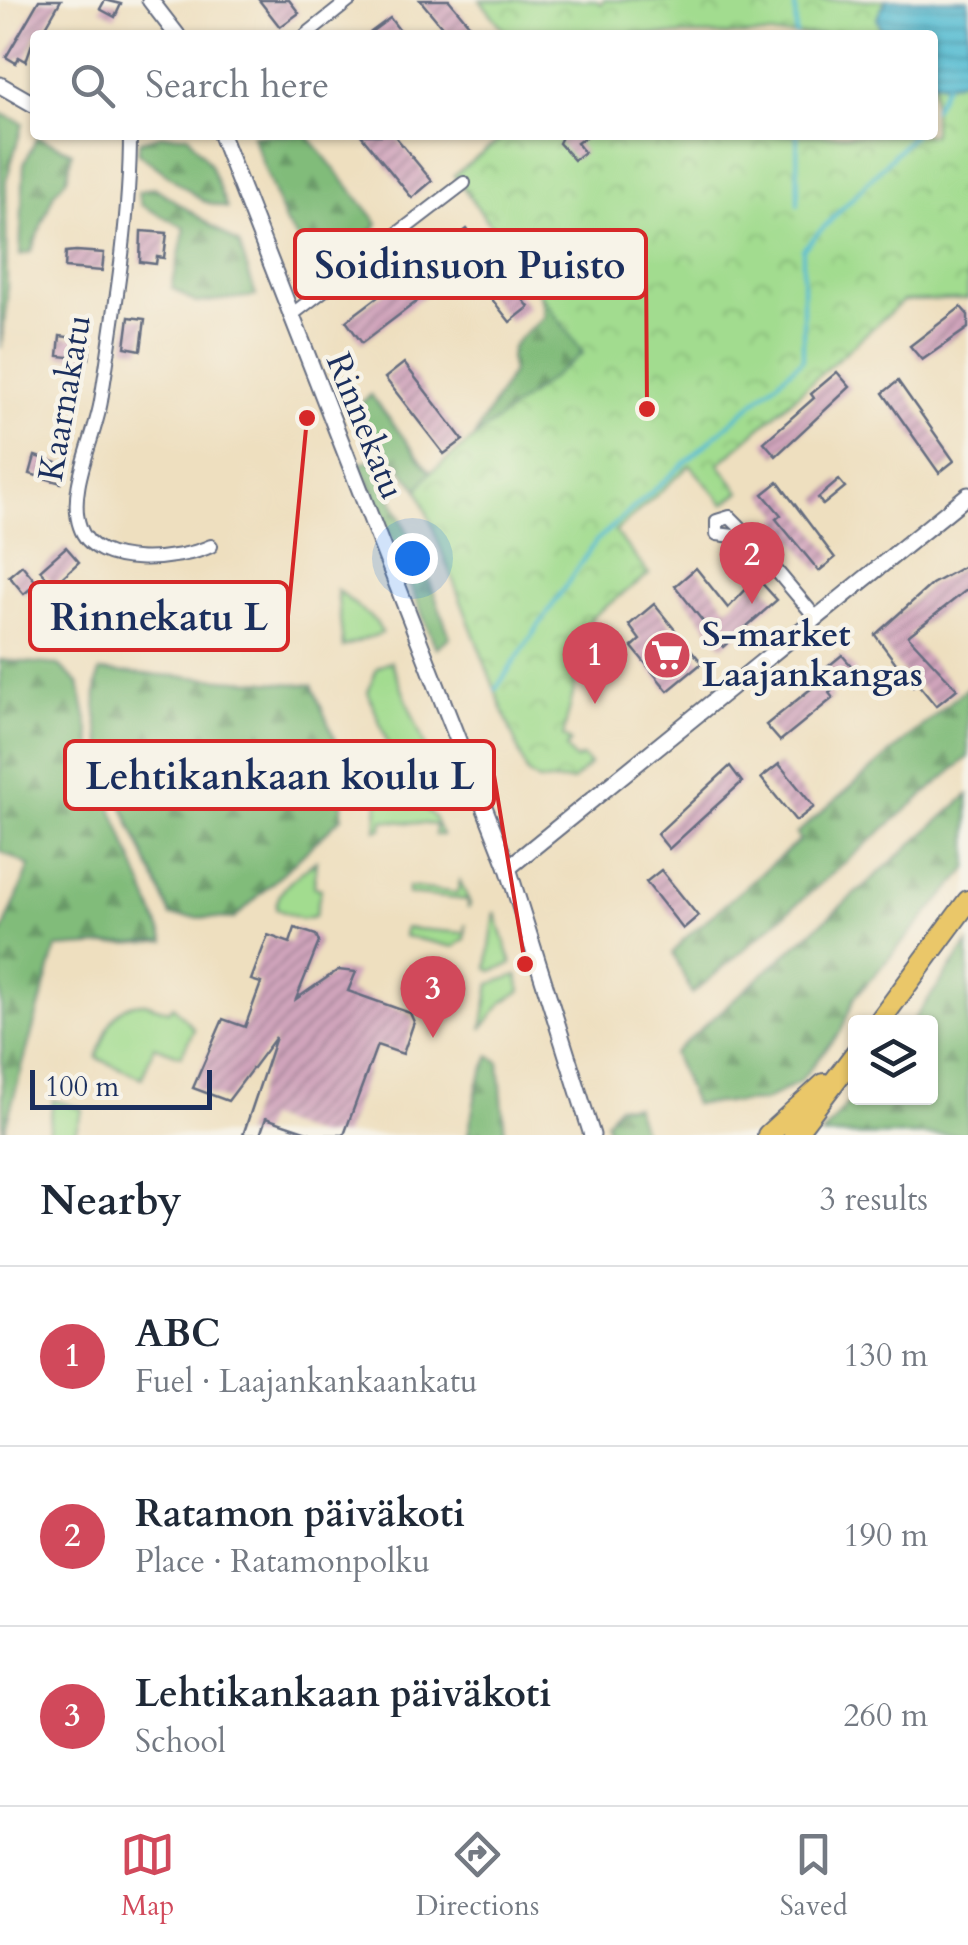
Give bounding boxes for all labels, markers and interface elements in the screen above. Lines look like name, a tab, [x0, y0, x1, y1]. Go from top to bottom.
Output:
search box	[30, 30, 938, 140]
icon: search	[65, 58, 120, 113]
text: Search here	[145, 59, 329, 111]
callout: Soidinsuon Puisto	[295, 230, 646, 298]
text: Soidinsuon Puisto	[314, 240, 626, 292]
street label: Kaarnakatu	[27, 311, 103, 485]
street label: Rinnekatu	[314, 346, 416, 506]
pin: 2	[720, 522, 784, 604]
your location	[387, 533, 438, 584]
callout: Rinnekatu L	[30, 582, 288, 650]
text: Rinnekatu L	[50, 592, 268, 644]
place label: S-market Laajankangas	[702, 611, 923, 699]
pin: 1	[562, 622, 628, 704]
supermarket icon: S-market Laajankangas	[641, 629, 693, 681]
callout: Lehtikankaan koulu L	[65, 741, 494, 809]
text: Lehtikankaan koulu L	[86, 751, 474, 803]
pin: 3	[400, 956, 466, 1038]
map controls	[848, 1015, 938, 1105]
button: layers	[848, 1015, 938, 1105]
scale bar	[30, 1065, 212, 1110]
text: 100 m	[45, 1068, 119, 1106]
text: Nearby	[40, 1172, 182, 1229]
text: 3 results	[820, 1178, 928, 1222]
text: ABC	[135, 1308, 221, 1360]
text: 1	[64, 1334, 81, 1378]
text: 130 m	[843, 1334, 928, 1378]
text: Fuel · Laajankankaankatu	[135, 1360, 478, 1404]
text: Ratamon päiväkoti	[135, 1488, 465, 1540]
text: 2	[64, 1514, 81, 1558]
text: 190 m	[843, 1514, 928, 1558]
text: Place · Ratamonpolku	[135, 1540, 430, 1584]
text: Lehtikankaan päiväkoti	[135, 1668, 551, 1720]
text: 3	[64, 1694, 81, 1738]
text: 260 m	[843, 1694, 928, 1738]
text: School	[135, 1720, 226, 1764]
tab: Map	[120, 1827, 175, 1925]
tab: Directions	[416, 1827, 539, 1925]
tab: Saved	[780, 1827, 848, 1925]

